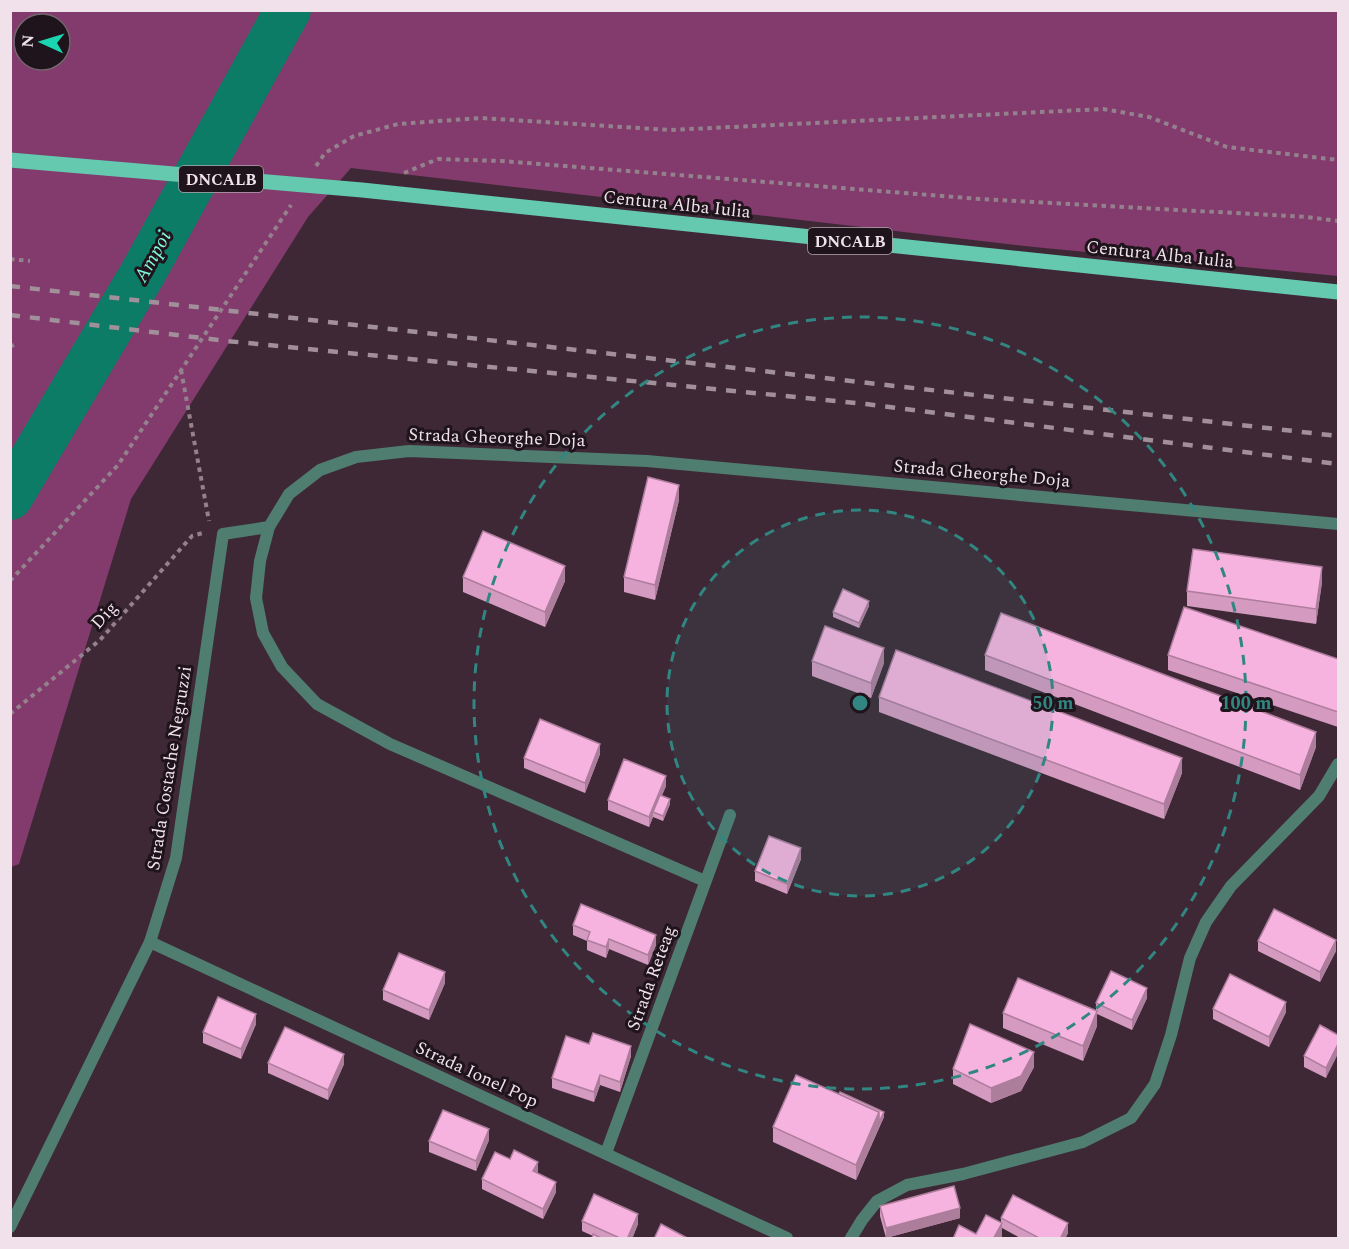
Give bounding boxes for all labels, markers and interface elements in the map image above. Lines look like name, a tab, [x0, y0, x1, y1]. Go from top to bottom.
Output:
north arrow	[12, 12, 72, 72]
text: N	[16, 34, 40, 48]
road number: DNCALB	[179, 166, 263, 192]
street label: Centura Alba Iulia	[602, 183, 752, 226]
water label: Ampoi	[126, 225, 180, 289]
road number: DNCALB	[808, 228, 892, 254]
street label: Centura Alba Iulia	[1085, 233, 1235, 276]
street label: Strada Gheorghe Doja	[408, 421, 586, 454]
street label: Strada Gheorghe Doja	[893, 452, 1072, 495]
street label: Dig	[84, 595, 124, 635]
street label: Strada Costache Negruzzi	[140, 664, 199, 872]
text: 50 m	[1033, 690, 1073, 717]
text: 100 m	[1220, 690, 1272, 717]
centre of rings	[850, 693, 870, 713]
street label: Strada Reteag	[620, 922, 683, 1035]
street label: Strada Ionel Pop	[411, 1034, 543, 1115]

